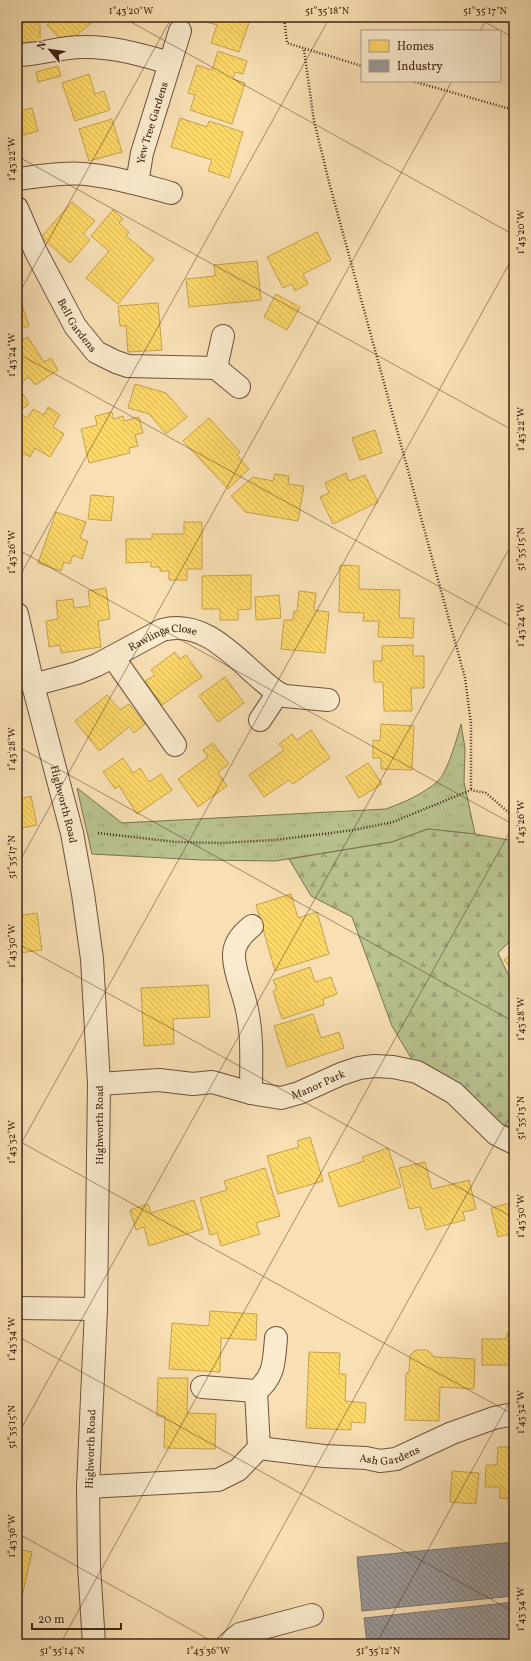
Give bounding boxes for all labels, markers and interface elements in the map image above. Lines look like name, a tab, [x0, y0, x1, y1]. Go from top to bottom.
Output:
text: 1°43'20"W	[109, 4, 153, 18]
text: 51°35'18"N	[305, 4, 350, 18]
text: 51°35'17"N	[463, 4, 508, 18]
north arrow	[30, 30, 70, 70]
legend	[361, 30, 501, 82]
text: N	[34, 39, 51, 53]
text: Homes	[397, 39, 434, 55]
text: Industry	[397, 59, 443, 75]
street label: Yew Tree Gardens	[134, 80, 173, 165]
text: 1°43'22"W	[5, 137, 19, 181]
text: 1°43'20"W	[514, 210, 528, 254]
street label: Bell Gardens	[53, 296, 100, 356]
text: 1°43'24"W	[5, 333, 19, 377]
text: 1°43'22"W	[514, 407, 528, 451]
text: 51°35'15"N	[514, 526, 528, 571]
text: 1°43'26"W	[5, 530, 19, 574]
text: 1°43'24"W	[514, 603, 528, 647]
street label: Rawlings Close	[126, 622, 199, 656]
text: 1°43'28"W	[5, 727, 19, 771]
street label: Highworth Road	[46, 764, 80, 844]
text: 1°43'26"W	[514, 800, 528, 844]
text: 51°35'17"N	[5, 834, 19, 879]
text: 1°43'30"W	[5, 924, 19, 968]
text: 1°43'28"W	[514, 997, 528, 1041]
street label: Manor Park	[290, 1067, 347, 1104]
street label: Highworth Road	[93, 1085, 108, 1165]
text: 51°35'13"N	[514, 1095, 528, 1140]
text: 1°43'32"W	[5, 1120, 19, 1164]
text: 1°43'30"W	[514, 1194, 528, 1238]
text: 1°43'34"W	[5, 1317, 19, 1361]
text: 1°43'32"W	[514, 1390, 528, 1434]
text: 51°35'15"N	[5, 1404, 19, 1449]
street label: Highworth Road	[83, 1409, 100, 1489]
street label: Ash Gardens	[359, 1443, 423, 1470]
text: 1°43'36"W	[5, 1514, 19, 1558]
text: 1°43'34"W	[514, 1587, 528, 1631]
scale bar	[32, 1605, 121, 1631]
text: 20 m	[38, 1612, 65, 1628]
text: 51°35'14"N	[40, 1644, 85, 1658]
text: 1°43'36"W	[186, 1644, 230, 1658]
text: 51°35'12"N	[356, 1644, 401, 1658]

